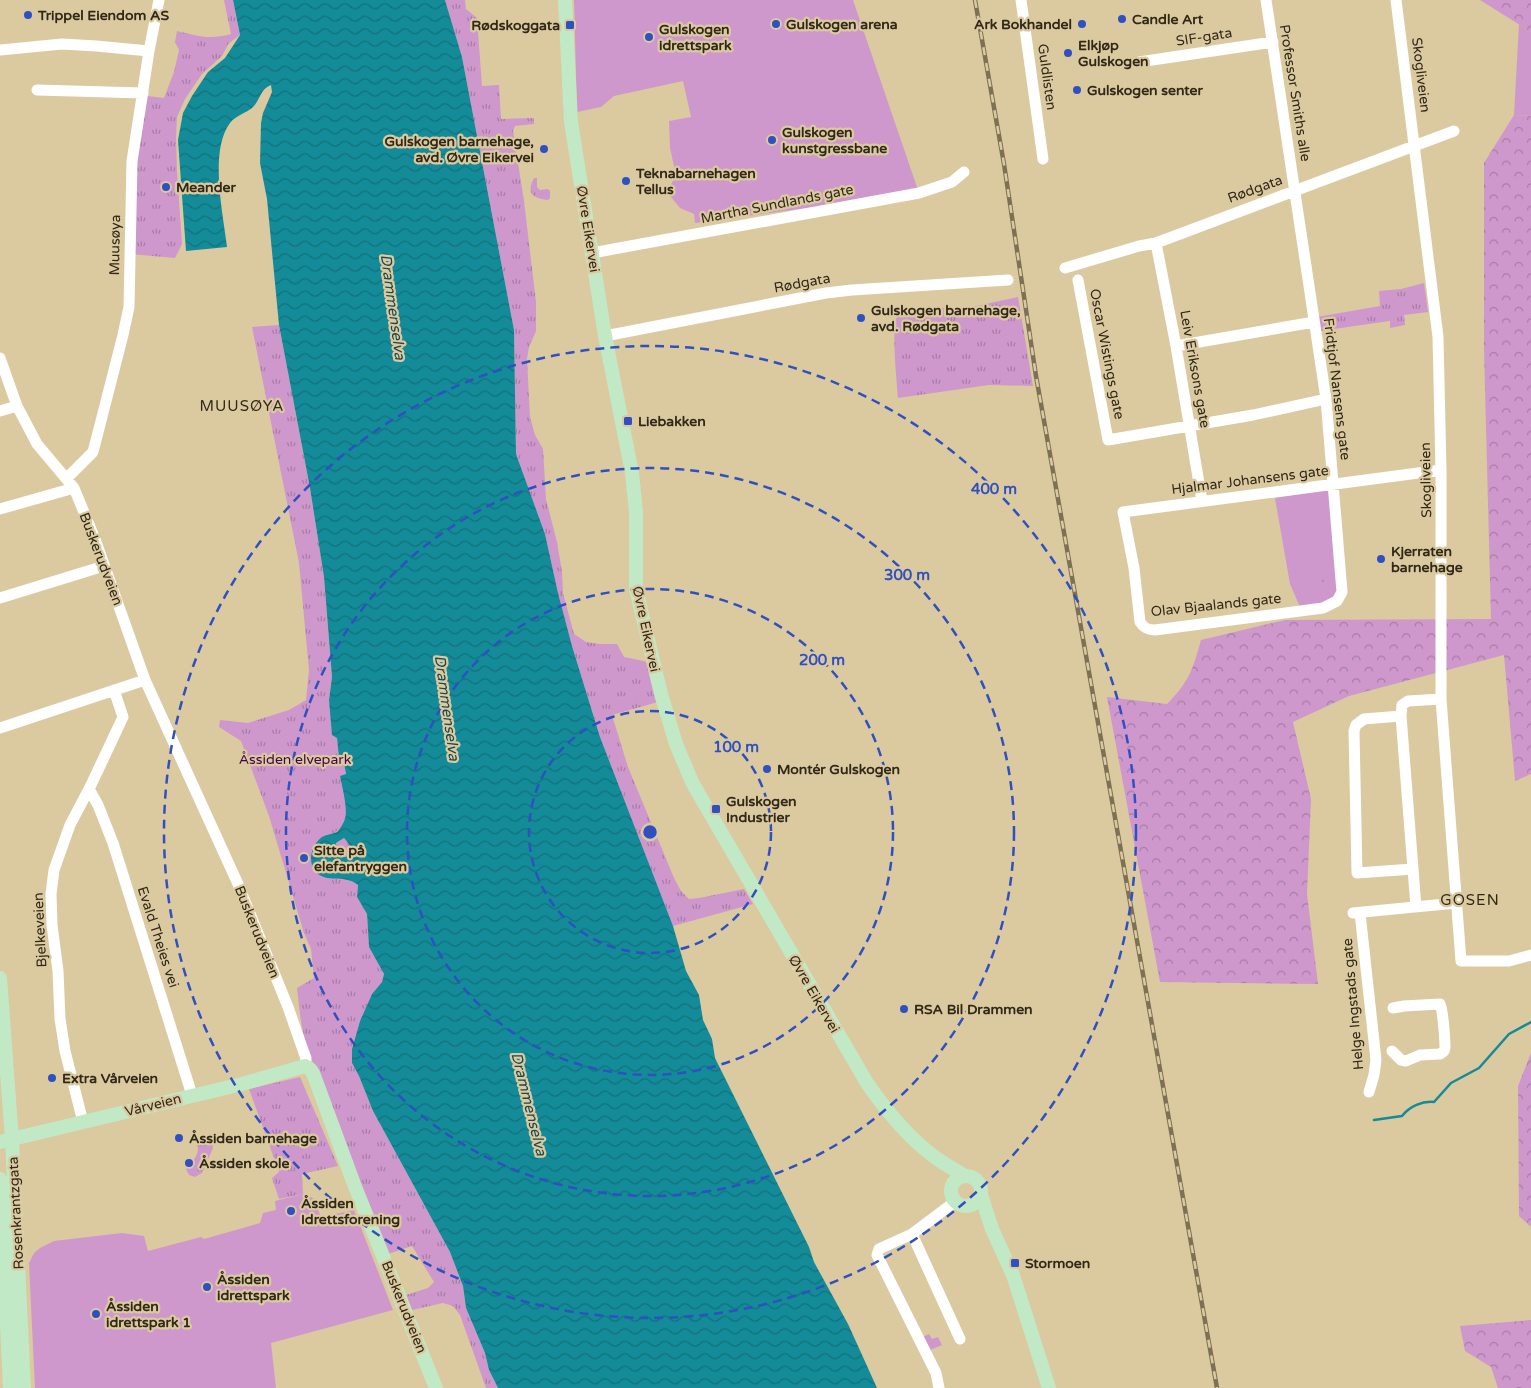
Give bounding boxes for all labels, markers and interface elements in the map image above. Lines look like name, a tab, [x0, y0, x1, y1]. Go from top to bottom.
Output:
place label: Trippel Eiendom AS	[37, 7, 169, 24]
marker: Trippel Eiendom AS	[22, 9, 34, 21]
place label: Candle Art	[1132, 11, 1204, 28]
marker: Candle Art	[1116, 13, 1128, 25]
place label: Gulskogen arena	[786, 16, 898, 33]
place label: Ark Bokhandel	[974, 16, 1072, 33]
place label: Rødskoggata	[471, 17, 560, 34]
marker: Gulskogen arena	[770, 18, 782, 30]
marker: Ark Bokhandel	[1076, 18, 1088, 30]
marker: Rødskoggata	[564, 19, 576, 31]
place label: Gulskogen idrettspark	[659, 21, 732, 54]
street label: Professor Smiths alle	[1276, 23, 1314, 163]
street label: SIF-gata	[1175, 24, 1233, 50]
marker: Gulskogen idrettspark	[643, 31, 655, 43]
street label: Skogliveien	[1408, 36, 1434, 114]
place label: Elkjøp Gulskogen	[1078, 37, 1149, 70]
street label: Guldlisten	[1034, 43, 1060, 111]
marker: Elkjøp Gulskogen	[1062, 47, 1074, 59]
place label: Gulskogen senter	[1087, 82, 1203, 99]
marker: Gulskogen senter	[1071, 84, 1083, 96]
place label: Gulskogen kunstgressbane	[782, 124, 887, 157]
place label: Gulskogen barnehage, avd. Øvre Eikervei	[384, 133, 534, 166]
marker: Gulskogen kunstgressbane	[766, 134, 778, 146]
marker: Gulskogen barnehage, avd. Øvre Eikervei	[538, 143, 550, 155]
place label: Teknabarnehagen Tellus	[635, 165, 756, 198]
street label: Rødgata	[1225, 171, 1285, 207]
marker: Teknabarnehagen Tellus	[620, 175, 632, 187]
place label: Meander	[176, 179, 236, 196]
marker: Meander	[160, 181, 172, 193]
street label: Martha Sundlands gate	[699, 181, 855, 227]
street label: Øvre Eikervei	[573, 184, 603, 274]
street label: Muusøya	[106, 214, 124, 276]
water label: Drammenselva	[377, 253, 409, 361]
street label: Rødgata	[772, 270, 832, 296]
street label: Oscar Wistings gate	[1086, 287, 1128, 421]
place label: Gulskogen barnehage, avd. Rødgata	[871, 302, 1021, 335]
street label: Leiv Eriksons gate	[1176, 309, 1214, 429]
marker: Gulskogen barnehage, avd. Rødgata	[855, 312, 867, 324]
street label: Fridtjof Nansens gate	[1320, 317, 1354, 461]
district label: MUUSØYA	[199, 397, 285, 415]
place label: Liebakken	[638, 413, 706, 430]
marker: Liebakken	[622, 415, 634, 427]
street label: Skogliveien	[1417, 442, 1435, 518]
street label: Hjalmar Johansens gate	[1170, 462, 1330, 498]
text: 400 m	[971, 480, 1017, 498]
street label: Buskerudveien	[75, 510, 127, 608]
place label: Kjerraten barnehage	[1391, 543, 1463, 576]
marker: Kjerraten barnehage	[1375, 553, 1387, 565]
text: 300 m	[884, 566, 930, 584]
street label: Øvre Eikervei	[629, 584, 663, 674]
street label: Olav Bjaalands gate	[1150, 590, 1282, 620]
text: 200 m	[799, 651, 845, 669]
water label: Drammenselva	[431, 654, 463, 762]
text: 100 m	[713, 738, 759, 756]
park label: Åssiden elvepark	[239, 751, 352, 768]
place label: Montér Gulskogen	[777, 761, 900, 778]
marker: Montér Gulskogen	[761, 763, 773, 775]
place label: Gulskogen Industrier	[726, 793, 797, 826]
marker: Gulskogen Industrier	[710, 803, 722, 815]
centre of rings	[641, 823, 659, 841]
place label: Sitte på elefantryggen	[314, 842, 407, 875]
marker: Sitte på elefantryggen	[298, 852, 310, 864]
street label: Buskerudveien	[231, 883, 283, 981]
street label: Evald Theies vei	[134, 884, 182, 990]
district label: GOSEN	[1440, 891, 1500, 909]
street label: Bjelkeveien	[30, 892, 50, 968]
street label: Helge Ingstads gate	[1339, 937, 1367, 1071]
street label: Øvre Eikervei	[785, 952, 843, 1036]
place label: RSA Bil Drammen	[914, 1001, 1033, 1018]
marker: RSA Bil Drammen	[898, 1003, 910, 1015]
water label: Drammenselva	[507, 1050, 551, 1158]
place label: Extra Vårveien	[62, 1070, 158, 1087]
marker: Extra Vårveien	[46, 1072, 58, 1084]
street label: Vårveien	[123, 1090, 183, 1120]
place label: Åssiden barnehage	[189, 1129, 317, 1147]
marker: Åssiden barnehage	[173, 1132, 185, 1144]
place label: Åssiden skole	[199, 1154, 290, 1172]
street label: Rosenkrantzgata	[5, 1156, 27, 1270]
marker: Åssiden skole	[183, 1157, 195, 1169]
place label: Åssiden Idrettsforening	[301, 1194, 400, 1228]
marker: Åssiden Idrettsforening	[285, 1205, 297, 1217]
place label: Stormoen	[1025, 1255, 1090, 1272]
marker: Stormoen	[1009, 1257, 1021, 1269]
street label: Buskerudveien	[378, 1258, 430, 1356]
place label: Åssiden idrettspark	[217, 1270, 290, 1304]
marker: Åssiden idrettspark	[201, 1281, 213, 1293]
place label: Åssiden idrettspark 1	[106, 1297, 191, 1331]
marker: Åssiden idrettspark 1	[90, 1308, 102, 1320]

